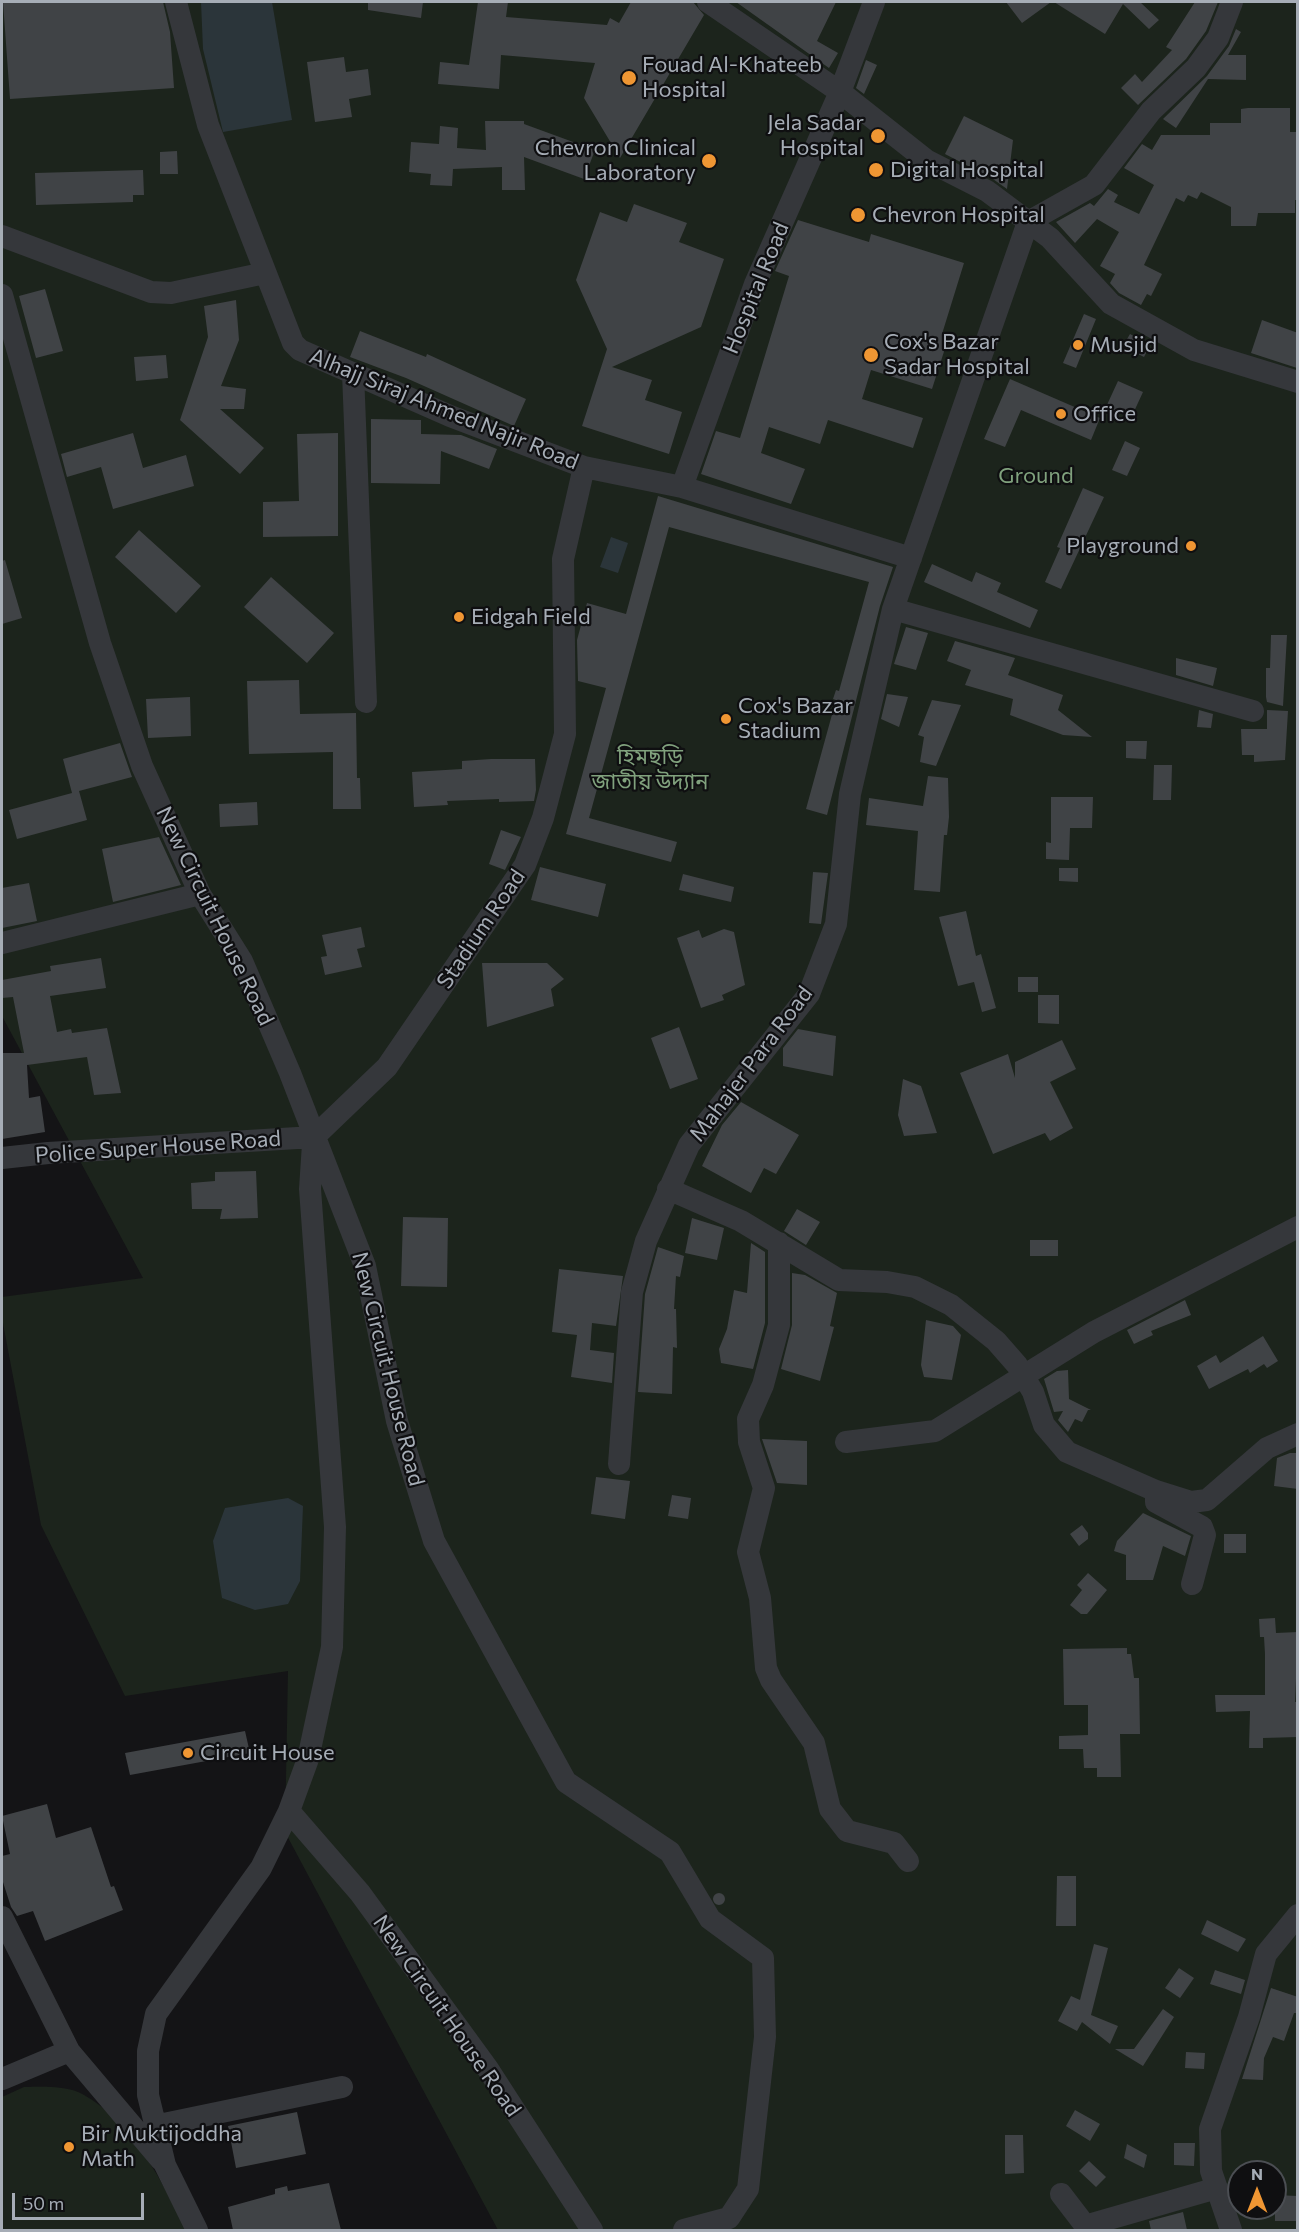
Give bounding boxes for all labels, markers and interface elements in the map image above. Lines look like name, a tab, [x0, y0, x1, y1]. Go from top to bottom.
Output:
place label: Fouad Al-Khateeb Hospital	[642, 52, 822, 104]
marker: Fouad Al-Khateeb Hospital	[620, 69, 638, 87]
place label: Jela Sadar Hospital	[767, 110, 864, 162]
marker: Jela Sadar Hospital	[869, 127, 887, 145]
place label: Chevron Clinical Laboratory	[535, 135, 696, 186]
marker: Chevron Clinical Laboratory	[700, 152, 718, 170]
place label: Digital Hospital	[890, 157, 1044, 183]
marker: Digital Hospital	[867, 161, 885, 179]
place label: Chevron Hospital	[872, 202, 1045, 228]
marker: Chevron Hospital	[849, 206, 867, 224]
street label: Hospital Road	[718, 218, 794, 358]
place label: Cox's Bazar Sadar Hospital	[884, 329, 1030, 380]
place label: Musjid	[1090, 332, 1157, 358]
marker: Musjid	[1071, 338, 1085, 352]
street label: Alhajj Siraj Ahmed Najir Road	[306, 343, 582, 475]
marker: Cox's Bazar Sadar Hospital	[862, 346, 880, 364]
place label: Office	[1073, 401, 1136, 427]
marker: Office	[1054, 407, 1068, 421]
park label: Ground	[998, 463, 1074, 489]
place label: Playground	[1066, 533, 1179, 559]
marker: Playground	[1184, 539, 1198, 553]
place label: Eidgah Field	[471, 604, 591, 630]
marker: Eidgah Field	[452, 610, 466, 624]
place label: Cox's Bazar Stadium	[738, 693, 853, 744]
marker: Cox's Bazar Stadium	[719, 712, 733, 726]
park label: হিমছড়ি জাতীয় উদ্যান	[591, 744, 709, 796]
street label: New Circuit House Road	[151, 802, 279, 1030]
street label: Stadium Road	[431, 864, 531, 994]
street label: Mahajer Para Road	[684, 981, 818, 1147]
street label: Police Super House Road	[34, 1125, 282, 1169]
street label: New Circuit House Road	[346, 1249, 430, 1489]
place label: Circuit House	[200, 1740, 335, 1766]
marker: Circuit House	[181, 1746, 195, 1760]
street label: New Circuit House Road	[367, 1910, 527, 2122]
place label: Bir Muktijoddha Math	[81, 2121, 242, 2172]
marker: Bir Muktijoddha Math	[62, 2140, 76, 2154]
north arrow	[1227, 2160, 1287, 2220]
text: N	[1251, 2164, 1263, 2183]
scale bar	[15, 2181, 147, 2219]
text: 50 m	[23, 2192, 64, 2214]

